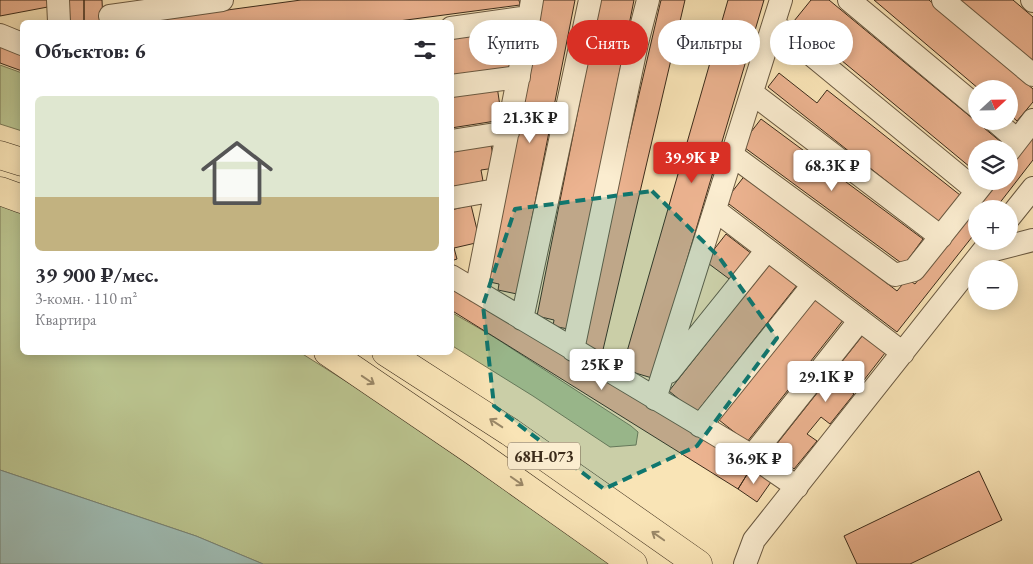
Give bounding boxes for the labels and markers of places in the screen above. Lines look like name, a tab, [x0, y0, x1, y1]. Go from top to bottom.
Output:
pin: 21.3K ₽	[484, 102, 576, 144]
pin: 39.9K ₽	[646, 142, 738, 184]
pin: 68.3K ₽	[786, 150, 878, 192]
pin: 25K ₽	[567, 348, 637, 391]
pin: 29.1K ₽	[780, 360, 872, 403]
pin: 36.9K ₽	[708, 442, 800, 485]

